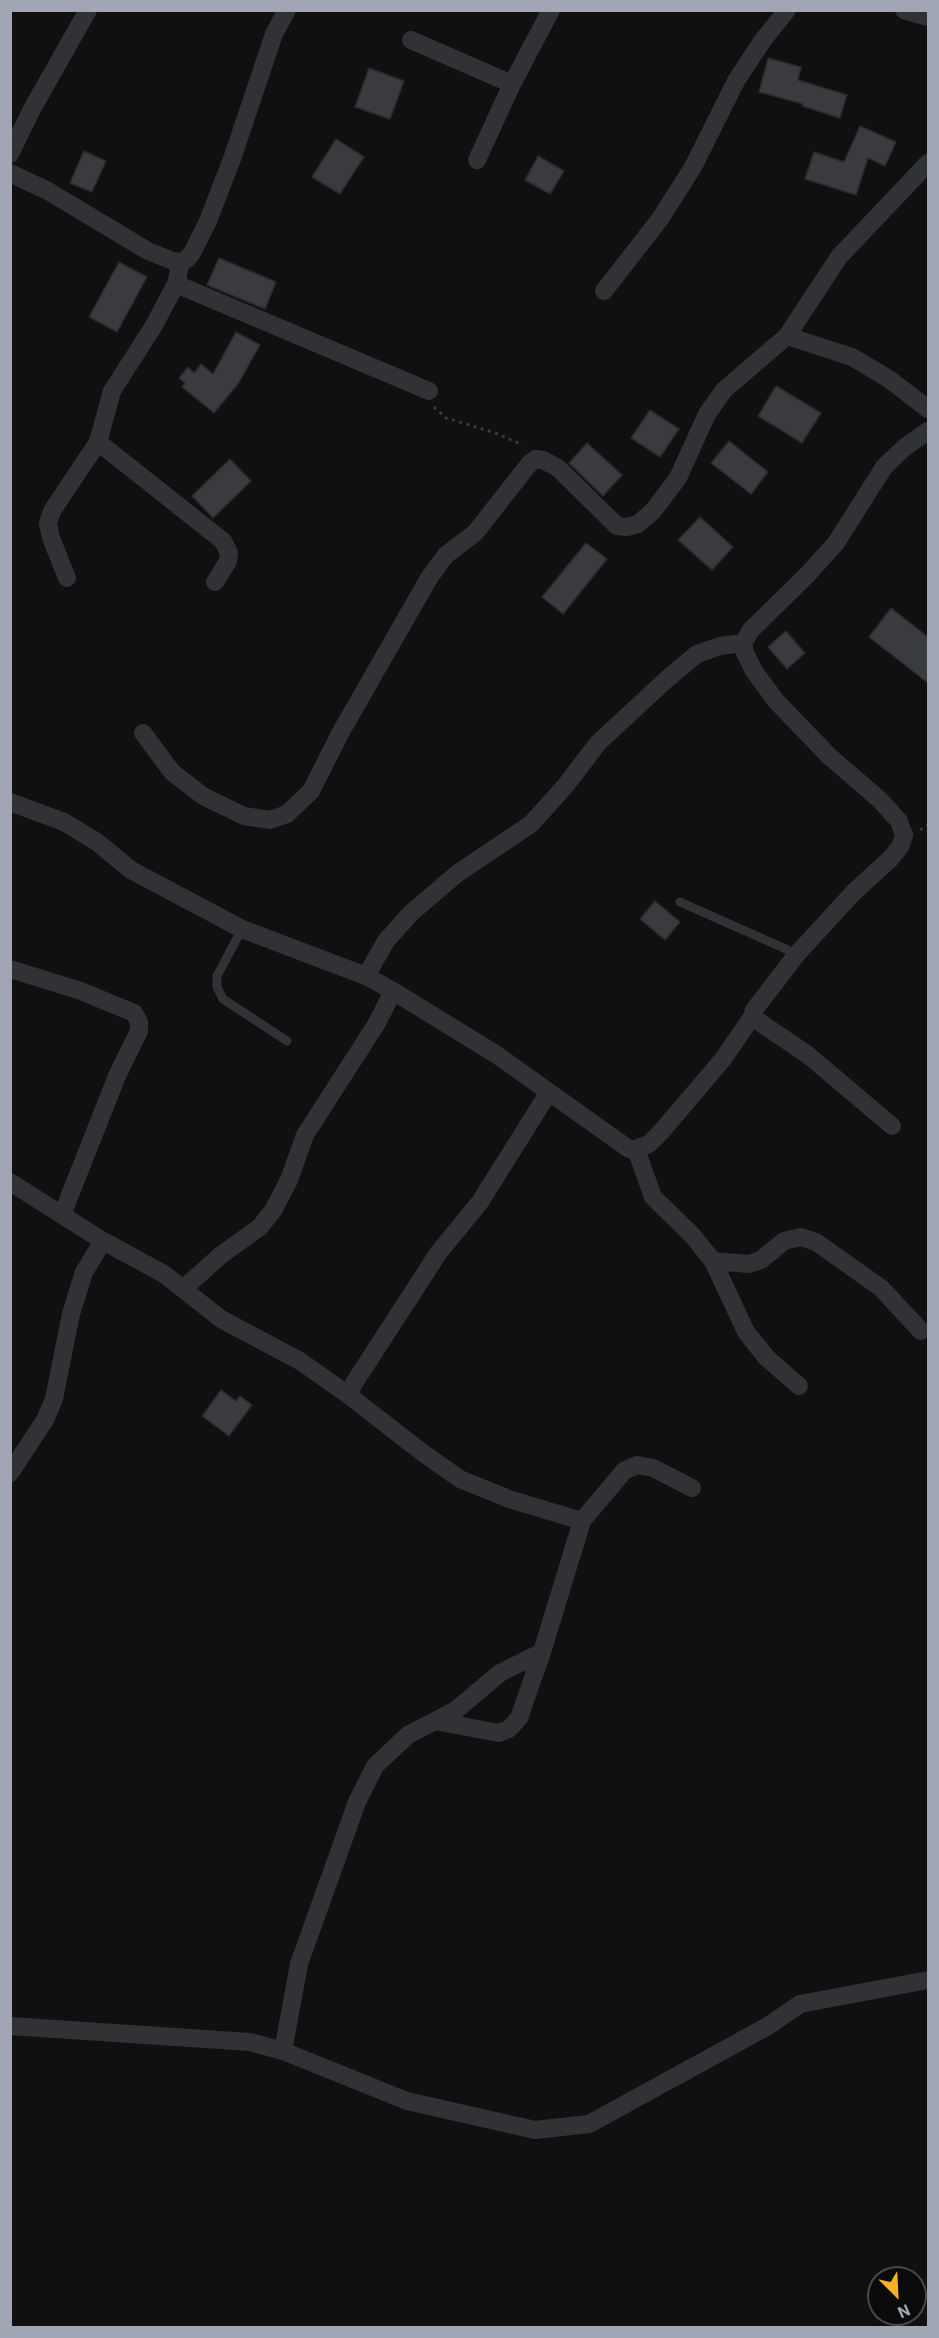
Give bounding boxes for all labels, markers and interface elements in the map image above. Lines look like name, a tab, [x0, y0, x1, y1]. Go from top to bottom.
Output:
north arrow	[867, 2266, 927, 2326]
text: N	[895, 2300, 913, 2322]

